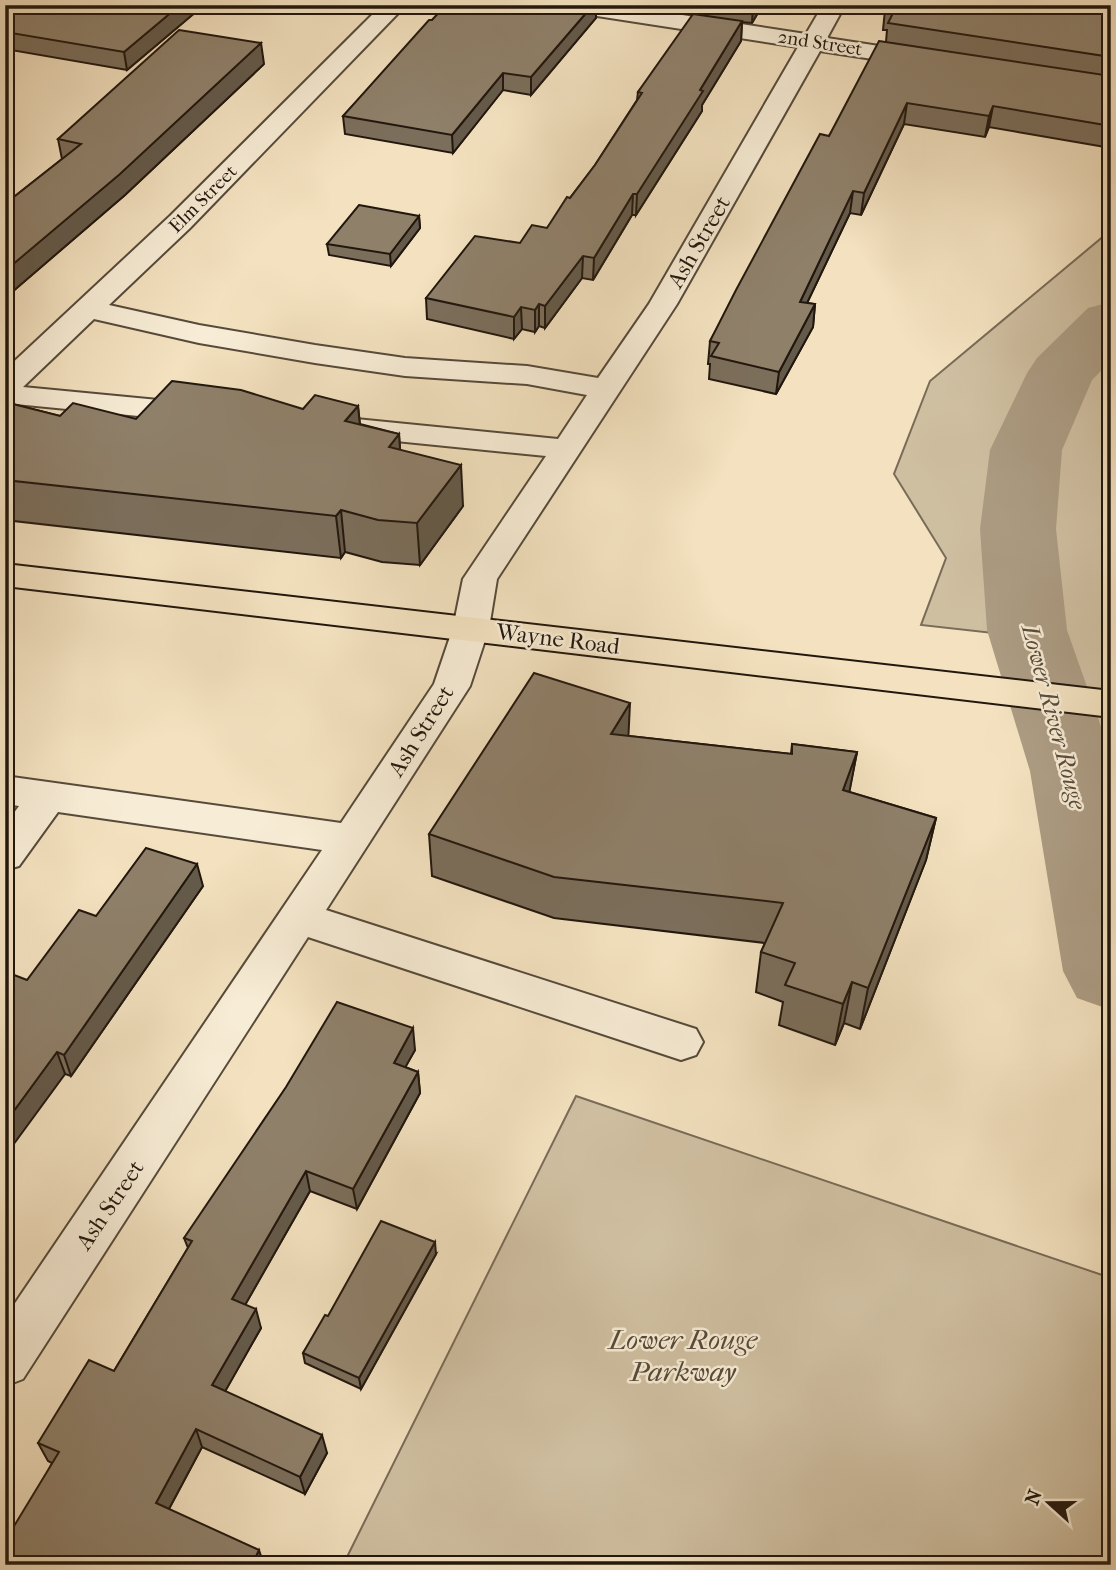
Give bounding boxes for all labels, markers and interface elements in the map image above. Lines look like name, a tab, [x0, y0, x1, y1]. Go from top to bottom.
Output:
street label: 2nd Street	[776, 25, 864, 61]
street label: Elm Street	[165, 160, 242, 237]
street label: Ash Street	[661, 191, 736, 294]
street label: Wayne Road	[494, 618, 622, 660]
water label: Lower River Rouge	[1015, 620, 1092, 814]
street label: Ash Street	[382, 681, 459, 782]
street label: Ash Street	[70, 1155, 150, 1256]
park label: Lower Rouge Parkway	[607, 1323, 758, 1388]
north arrow	[1014, 1468, 1084, 1538]
text: N	[1021, 1486, 1047, 1508]

